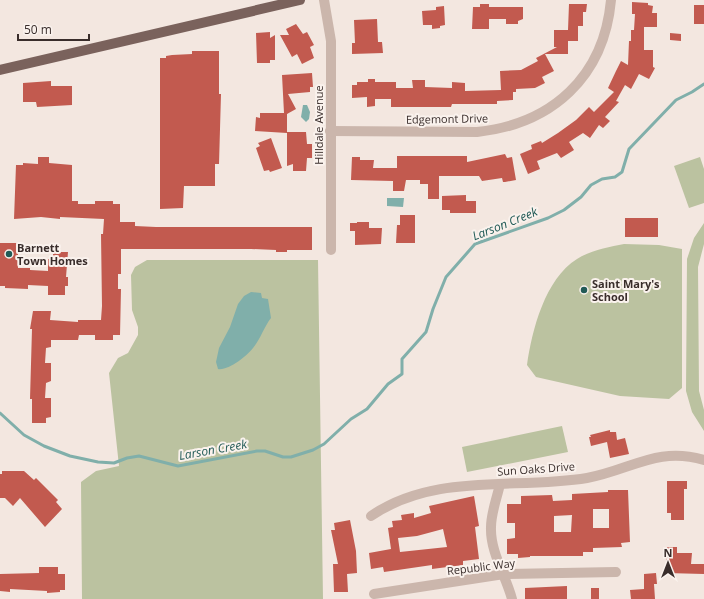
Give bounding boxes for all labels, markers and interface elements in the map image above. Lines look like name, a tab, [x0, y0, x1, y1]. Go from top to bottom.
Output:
scale bar	[18, 16, 89, 42]
text: 50 m	[24, 21, 52, 38]
street label: Hilldale Avenue	[311, 85, 326, 165]
street label: Edgemont Drive	[406, 110, 488, 127]
water label: Larson Creek	[470, 202, 541, 244]
place label: Barnett Town Homes	[17, 240, 88, 268]
marker: Barnett Town Homes	[4, 249, 14, 259]
place label: Saint Mary's School	[592, 276, 660, 304]
marker: Saint Mary's School	[579, 285, 589, 295]
water label: Larson Creek	[178, 435, 249, 464]
street label: Sun Oaks Drive	[497, 458, 575, 479]
north arrow	[648, 543, 688, 583]
text: N	[664, 545, 672, 560]
street label: Republic Way	[446, 555, 516, 578]

